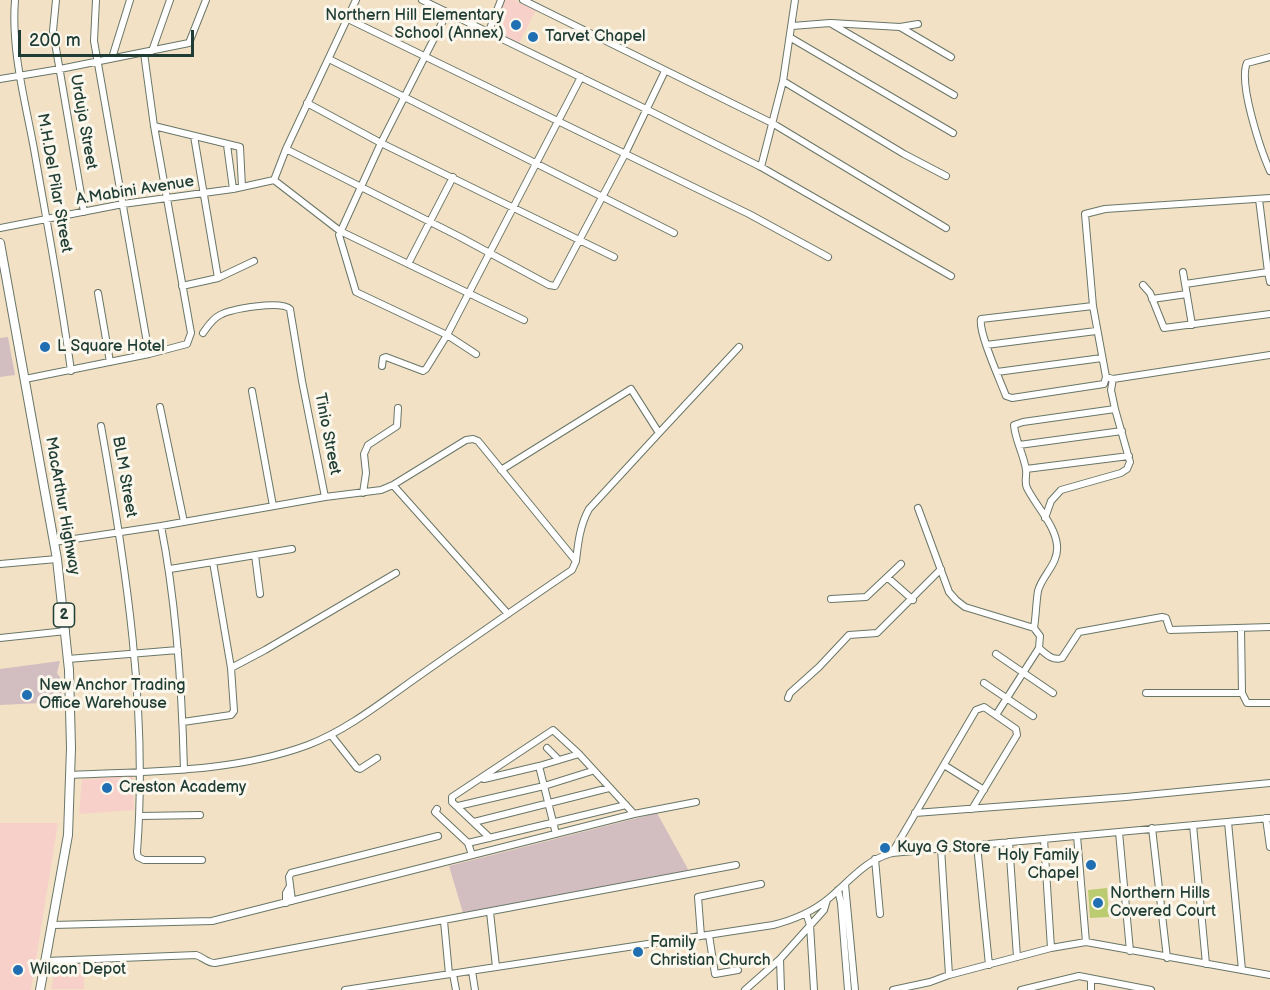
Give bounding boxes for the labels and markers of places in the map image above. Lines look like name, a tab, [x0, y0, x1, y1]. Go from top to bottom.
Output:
place label: Northern Hill Elementary School (Annex)	[325, 6, 504, 44]
marker: Northern Hill Elementary School (Annex)	[509, 18, 523, 32]
place label: Tarvet Chapel	[545, 27, 646, 47]
marker: Tarvet Chapel	[526, 30, 540, 44]
place label: L Square Hotel	[57, 337, 165, 357]
marker: L Square Hotel	[38, 340, 52, 354]
place label: New Anchor Trading Office Warehouse	[39, 676, 185, 714]
marker: New Anchor Trading Office Warehouse	[20, 688, 34, 702]
place label: Creston Academy	[119, 778, 246, 798]
marker: Creston Academy	[100, 781, 114, 795]
place label: Kuya G Store	[897, 838, 991, 858]
marker: Kuya G Store	[878, 841, 892, 855]
place label: Holy Family Chapel	[997, 846, 1079, 884]
marker: Holy Family Chapel	[1084, 858, 1098, 872]
place label: Northern Hills Covered Court	[1110, 884, 1216, 922]
marker: Northern Hills Covered Court	[1091, 896, 1105, 910]
place label: Family Christian Church	[650, 933, 771, 971]
marker: Family Christian Church	[631, 945, 645, 959]
place label: Wilcon Depot	[30, 960, 126, 980]
marker: Wilcon Depot	[11, 963, 25, 977]

